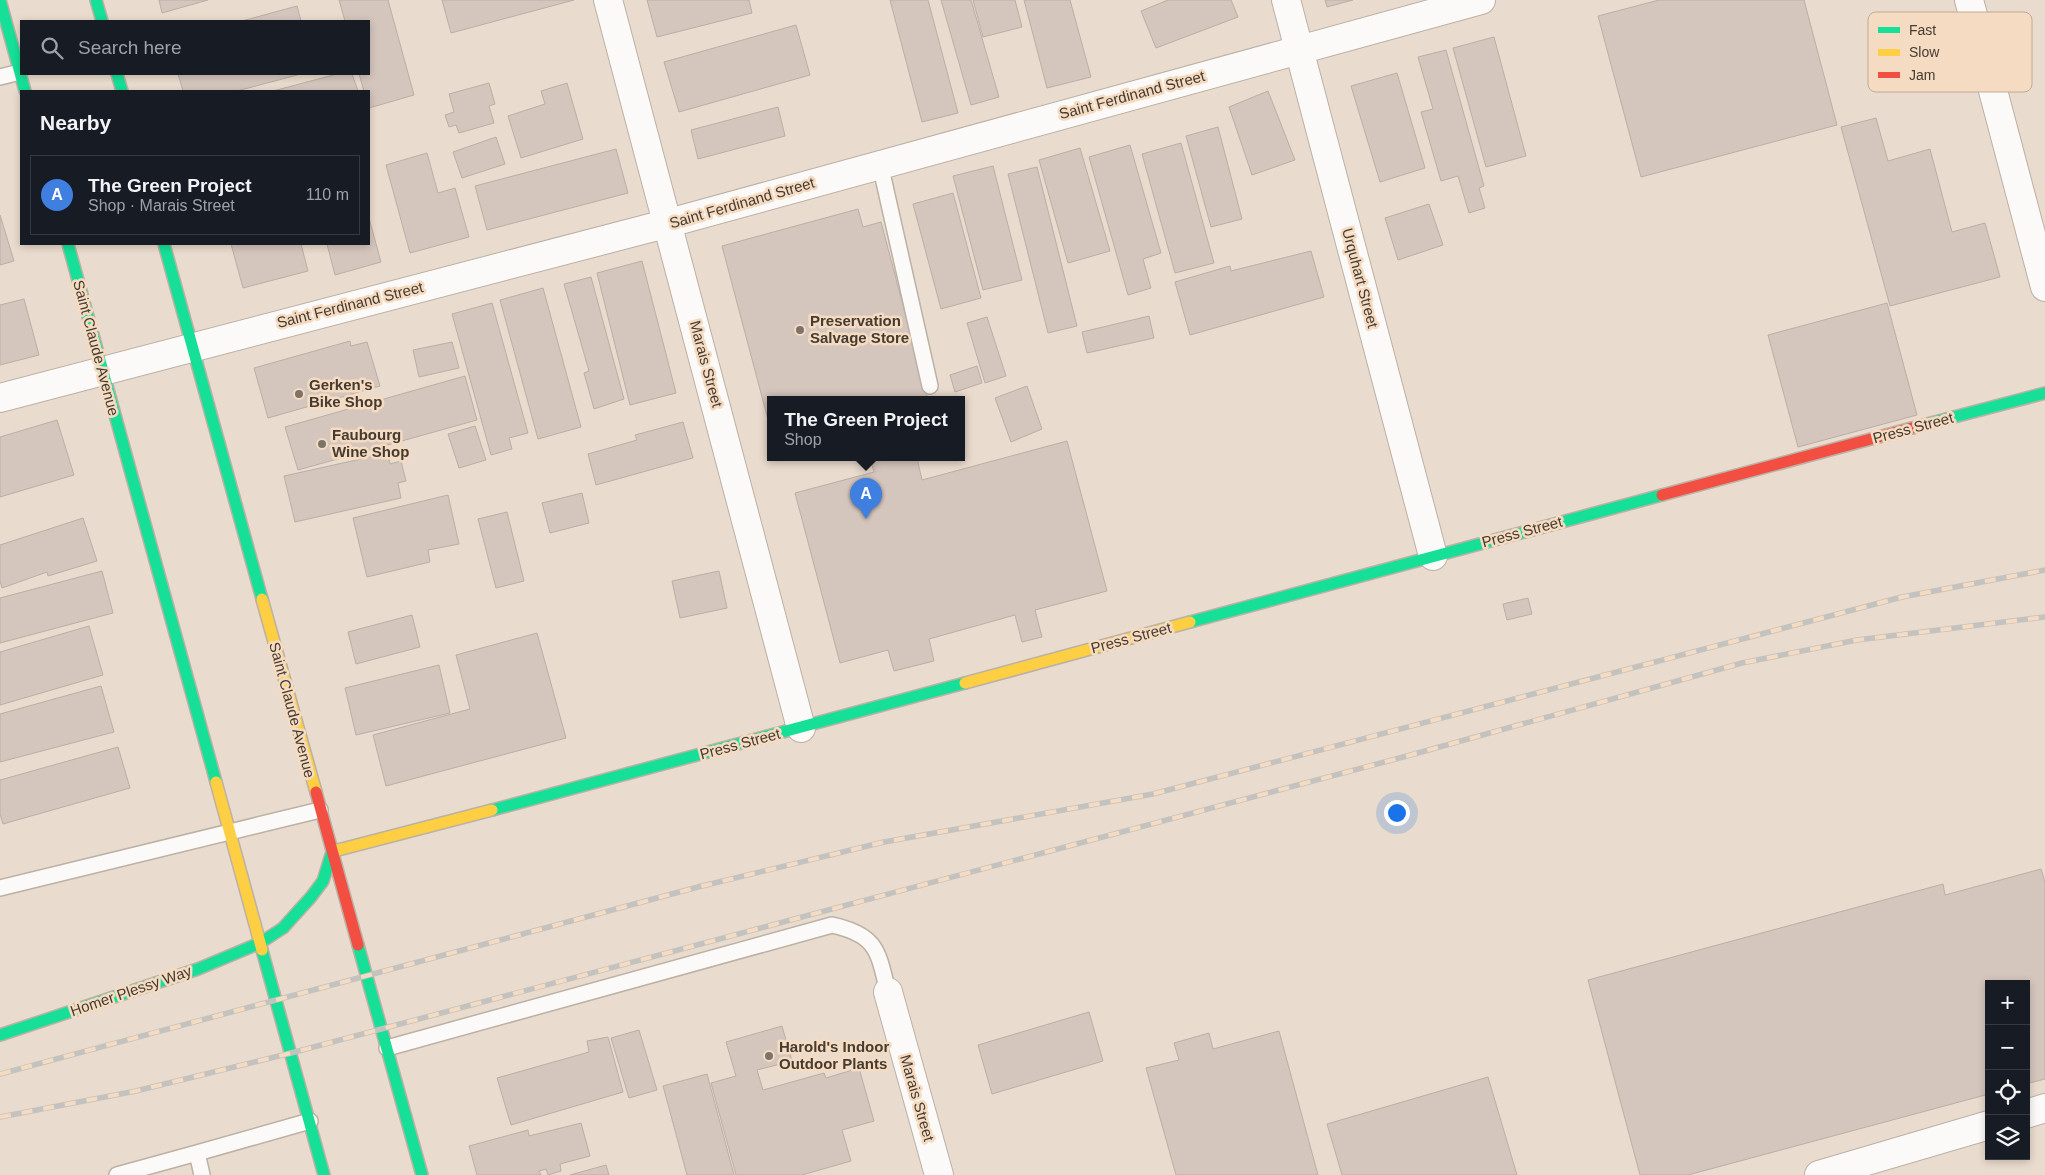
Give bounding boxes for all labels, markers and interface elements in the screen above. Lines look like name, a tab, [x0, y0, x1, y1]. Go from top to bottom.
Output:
legend	[1868, 12, 2032, 92]
search box	[20, 20, 370, 75]
text: Fast	[1909, 22, 1936, 38]
icon: search	[38, 34, 66, 62]
text: Search here	[78, 37, 182, 58]
text: Slow	[1909, 44, 1940, 60]
street label: Saint Ferdinand Street	[1057, 67, 1207, 122]
text: Jam	[1909, 67, 1935, 83]
text: Nearby	[40, 111, 111, 134]
street label: Saint Ferdinand Street	[667, 173, 817, 231]
text: The Green Project	[88, 175, 252, 196]
text: A	[51, 186, 63, 203]
text: 110 m	[306, 186, 349, 203]
text: Shop · Marais Street	[88, 197, 235, 214]
street label: Urquhart Street	[1339, 226, 1382, 330]
street label: Saint Claude Avenue	[70, 278, 123, 418]
street label: Saint Ferdinand Street	[275, 278, 426, 331]
place label: Preservation Salvage Store	[810, 312, 909, 346]
street label: Marais Street	[687, 319, 726, 410]
marker: Preservation Salvage Store	[794, 324, 806, 336]
place label: Gerken's Bike Shop	[309, 376, 382, 410]
marker: Gerken's Bike Shop	[293, 388, 305, 400]
popup	[767, 396, 965, 461]
street label: Press Street	[1871, 408, 1956, 446]
text: The Green Project	[784, 409, 948, 430]
place label: Faubourg Wine Shop	[332, 426, 409, 460]
text: Shop	[784, 431, 822, 448]
marker: Faubourg Wine Shop	[316, 438, 328, 450]
pin: A	[850, 478, 882, 519]
street label: Press Street	[1480, 512, 1565, 550]
street label: Press Street	[1089, 618, 1174, 656]
street label: Saint Claude Avenue	[266, 640, 319, 780]
street label: Press Street	[698, 724, 783, 762]
your location	[1384, 800, 1410, 826]
street label: Homer Plessy Way	[68, 962, 194, 1019]
map controls	[1985, 980, 2030, 1160]
button: +	[1985, 980, 2030, 1025]
button: −	[1985, 1025, 2030, 1070]
place label: Harold's Indoor Outdoor Plants	[779, 1038, 889, 1072]
marker: Harold's Indoor Outdoor Plants	[763, 1050, 775, 1062]
street label: Marais Street	[897, 1053, 938, 1144]
button: locate	[1985, 1070, 2030, 1115]
button: layers	[1985, 1115, 2030, 1160]

